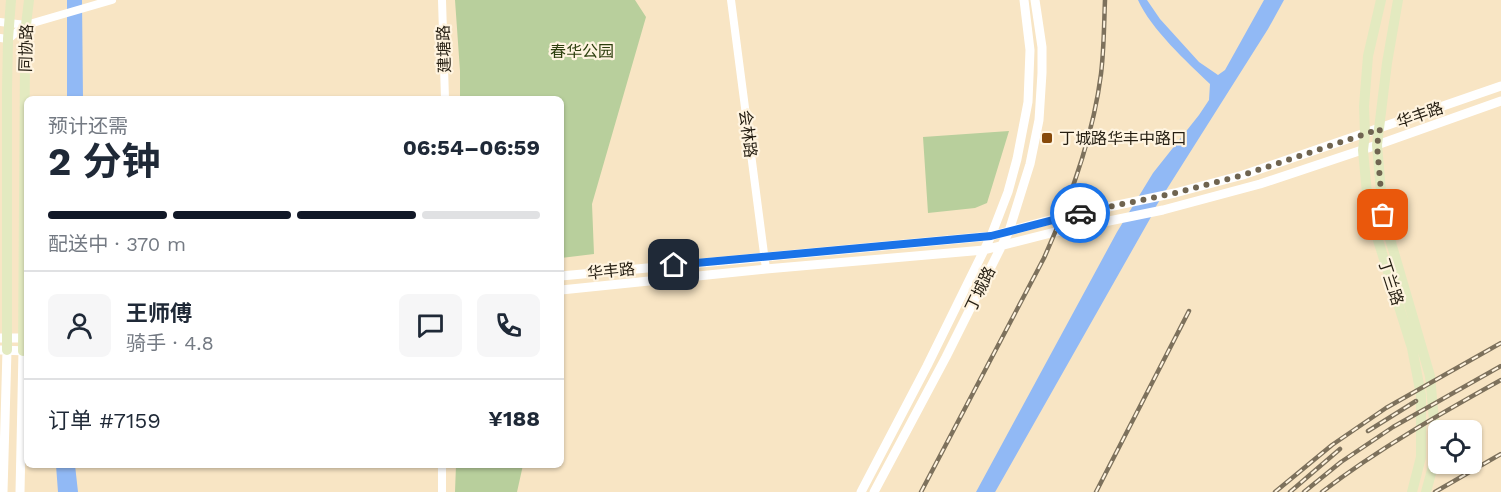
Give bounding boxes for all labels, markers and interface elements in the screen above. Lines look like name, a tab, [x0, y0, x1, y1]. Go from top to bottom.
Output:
street label: 同协路	[16, 24, 36, 72]
street label: 建塘路	[434, 25, 454, 73]
park label: 春华公园	[550, 42, 614, 61]
street label: 华丰路	[1394, 98, 1446, 132]
street label: 会林路	[736, 109, 760, 159]
text: 预计还需	[48, 114, 128, 138]
place label: 丁城路华丰中路口	[1059, 129, 1187, 148]
marker: 丁城路华丰中路口	[1040, 131, 1054, 145]
text: 06:54–06:59	[403, 135, 540, 160]
text: 2 分钟	[48, 139, 160, 184]
courier	[1050, 183, 1110, 243]
pin	[1357, 189, 1408, 240]
icon: car	[1064, 197, 1097, 230]
icon: bag	[1366, 198, 1399, 231]
text: 配送中 · 370 m	[48, 232, 186, 256]
pin	[648, 239, 699, 290]
icon: home	[657, 248, 690, 281]
street label: 丁兰路	[1375, 256, 1407, 308]
street label: 华丰路	[586, 259, 636, 283]
street label: 丁城路	[961, 263, 999, 315]
button: person	[48, 294, 111, 357]
button: chat	[399, 294, 462, 357]
button: phone	[477, 294, 540, 357]
text: 王师傅	[126, 301, 192, 326]
text: 骑手 · 4.8	[126, 331, 214, 355]
text: ¥188	[488, 406, 540, 431]
text: 订单 #7159	[48, 408, 161, 433]
map controls	[1428, 420, 1482, 474]
button: locate	[1428, 420, 1482, 474]

